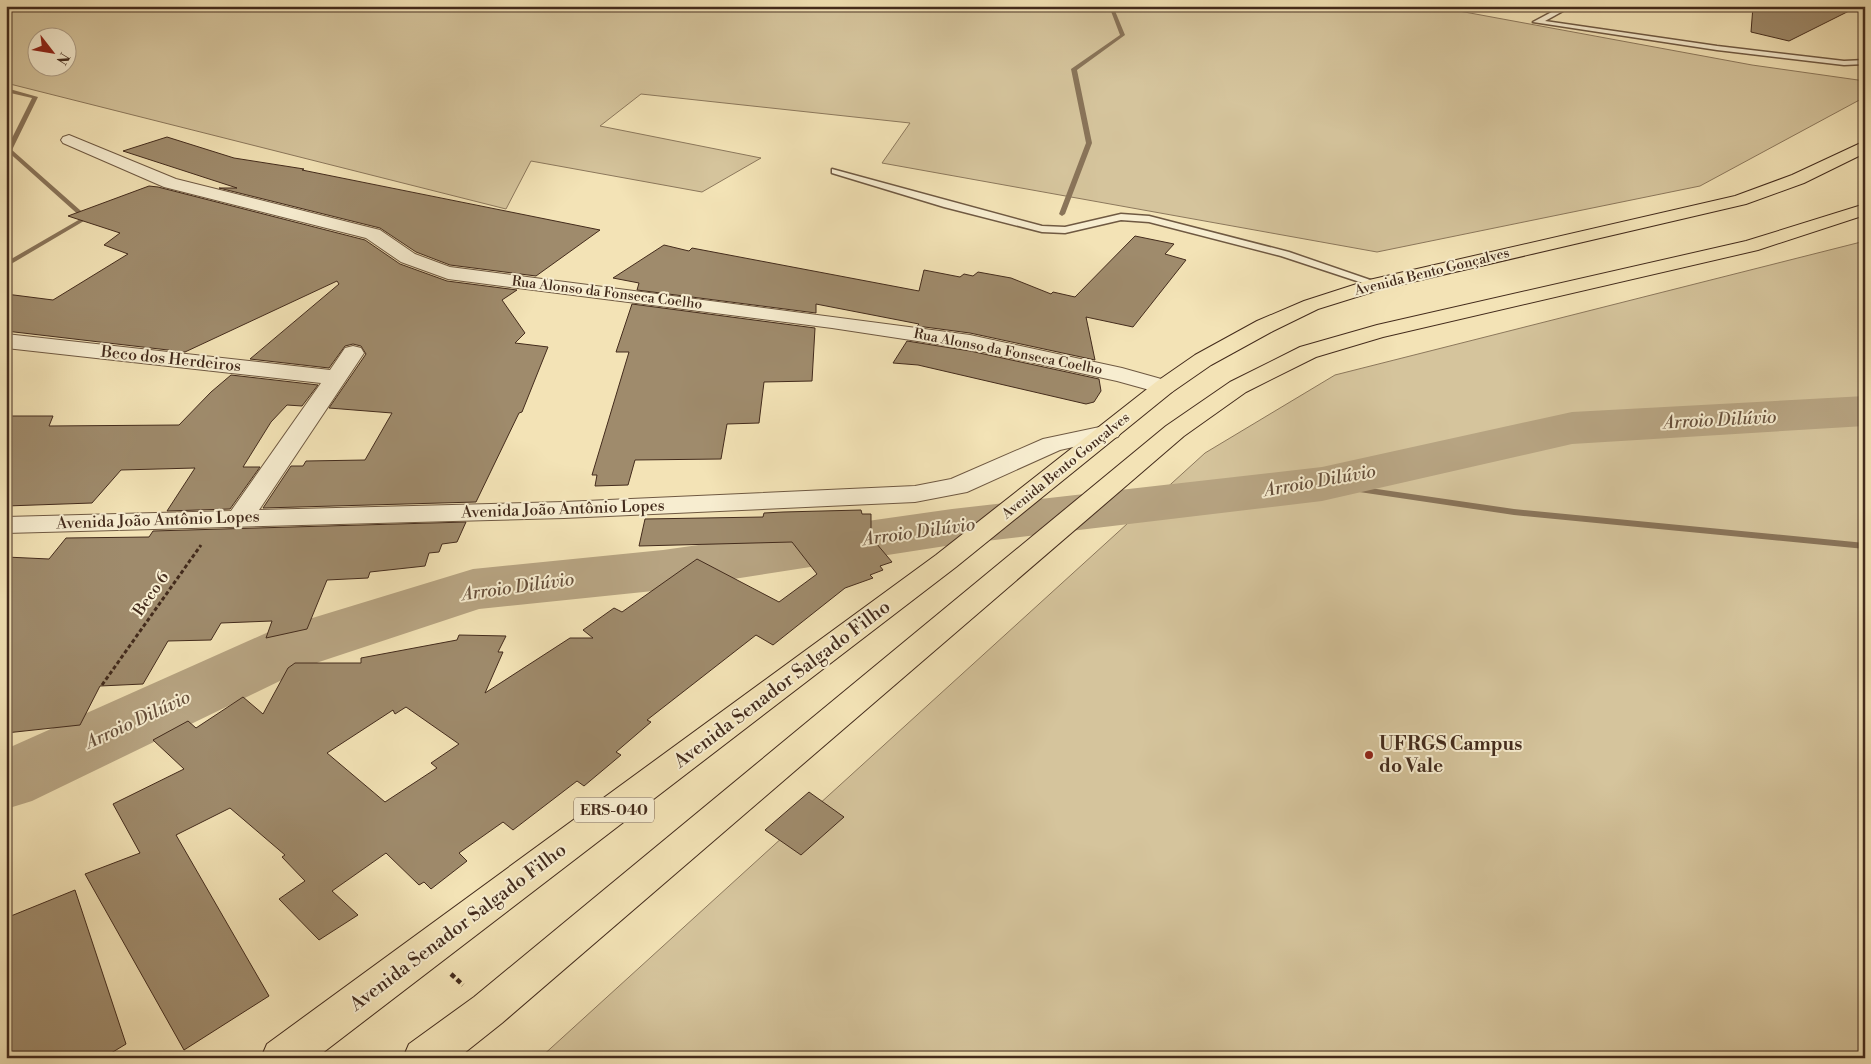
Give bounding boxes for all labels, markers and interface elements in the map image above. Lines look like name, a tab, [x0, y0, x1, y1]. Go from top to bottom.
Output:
north arrow	[28, 28, 78, 78]
text: N	[52, 49, 73, 68]
street label: Avenida Bento Gonçalves	[1352, 244, 1511, 300]
street label: Rua Alonso da Fonseca Coelho	[511, 272, 703, 314]
street label: Rua Alonso da Fonseca Coelho	[912, 325, 1104, 379]
street label: Beco dos Herdeiros	[99, 342, 242, 376]
water label: Arroio Dilúvio	[1661, 406, 1777, 435]
street label: Avenida Bento Gonçalves	[998, 409, 1134, 524]
water label: Arroio Dilúvio	[1260, 460, 1378, 502]
street label: Avenida João Antônio Lopes	[460, 495, 665, 523]
street label: Avenida João Antônio Lopes	[55, 506, 260, 534]
water label: Arroio Dilúvio	[859, 513, 977, 552]
street label: Beco 6	[128, 568, 174, 621]
water label: Arroio Dilúvio	[458, 568, 576, 607]
street label: Avenida Senador Salgado Filho	[668, 595, 895, 774]
water label: Arroio Dilúvio	[80, 686, 194, 755]
place label: UFRGS Campus do Vale	[1379, 732, 1522, 778]
marker: UFRGS Campus do Vale	[1363, 749, 1375, 761]
road number: ERS-040	[574, 798, 654, 822]
street label: Avenida Senador Salgado Filho	[344, 838, 571, 1017]

